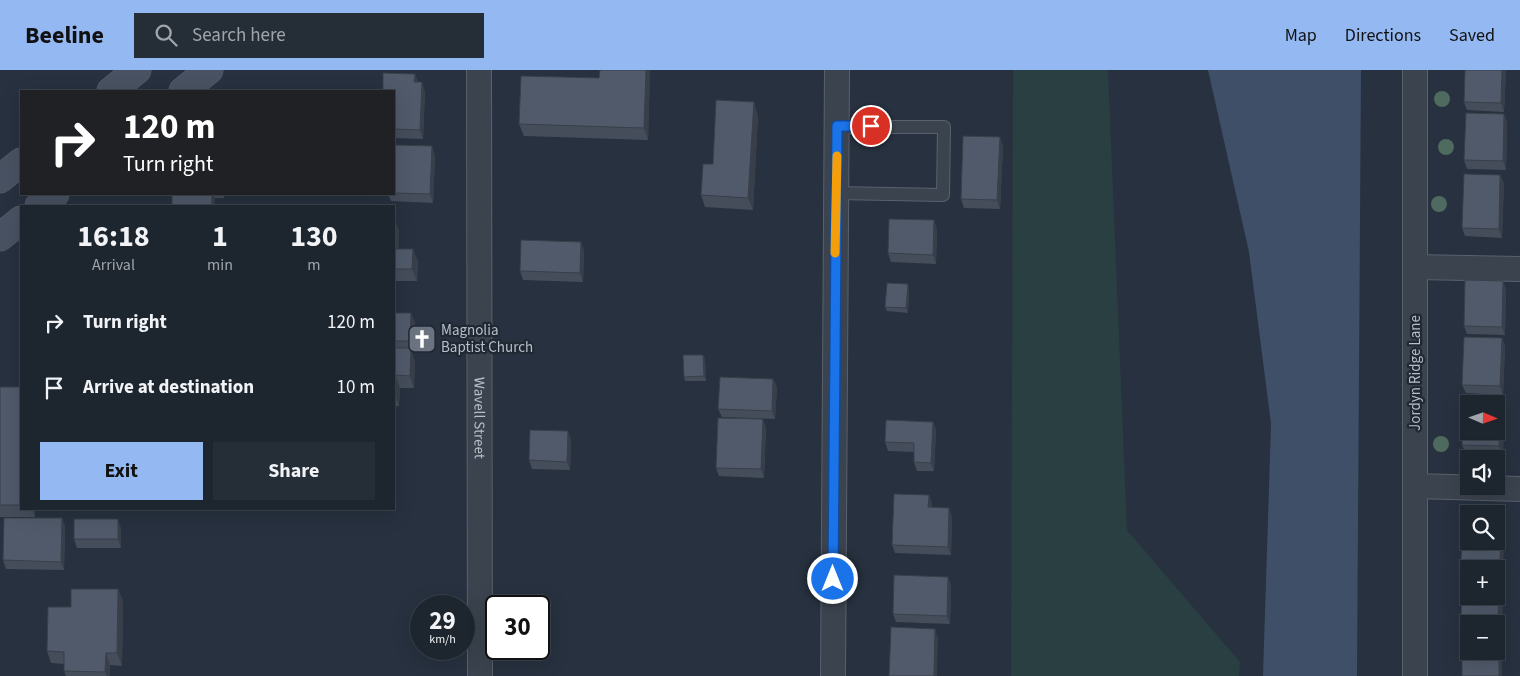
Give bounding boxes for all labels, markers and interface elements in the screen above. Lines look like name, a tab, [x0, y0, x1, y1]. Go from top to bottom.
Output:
search box	[134, 13, 484, 58]
text: Beeline	[25, 18, 104, 53]
icon: search	[152, 21, 180, 49]
text: Search here	[192, 22, 286, 49]
text: Map	[1285, 23, 1317, 48]
text: Directions	[1345, 23, 1421, 48]
text: Saved	[1449, 23, 1495, 48]
text: 120 m	[123, 102, 215, 152]
pin	[850, 105, 892, 147]
icon: right	[40, 110, 105, 175]
icon: arrive	[857, 112, 885, 140]
text: Turn right	[123, 148, 213, 180]
text: 16:18	[77, 215, 150, 258]
text: 1	[212, 215, 228, 258]
text: 130	[290, 215, 338, 258]
text: Arrival	[92, 254, 135, 276]
text: min	[207, 254, 233, 276]
text: m	[307, 254, 321, 276]
icon: right	[40, 309, 68, 337]
text: Turn right	[83, 309, 167, 336]
text: 120 m	[327, 309, 375, 336]
street label: Jordyn Ridge Lane	[1405, 315, 1426, 431]
place label: Magnolia Baptist Church	[441, 320, 533, 358]
church icon: Magnolia Baptist Church	[407, 324, 437, 354]
icon: arrive	[40, 374, 68, 402]
text: Arrive at destination	[83, 374, 254, 401]
text: 10 m	[337, 374, 375, 401]
street label: Wavell Street	[469, 377, 490, 459]
north arrow	[1460, 395, 1505, 440]
map controls	[1460, 395, 1505, 660]
button: Exit	[40, 442, 203, 500]
button: Share	[213, 442, 375, 500]
button: sound	[1460, 450, 1505, 495]
button: search	[1460, 505, 1505, 550]
position arrow	[806, 552, 858, 604]
button: +	[1460, 560, 1505, 605]
speed limit sign: 30	[485, 595, 550, 660]
text: 29	[429, 603, 456, 639]
button: −	[1460, 615, 1505, 660]
text: km/h	[429, 631, 456, 648]

